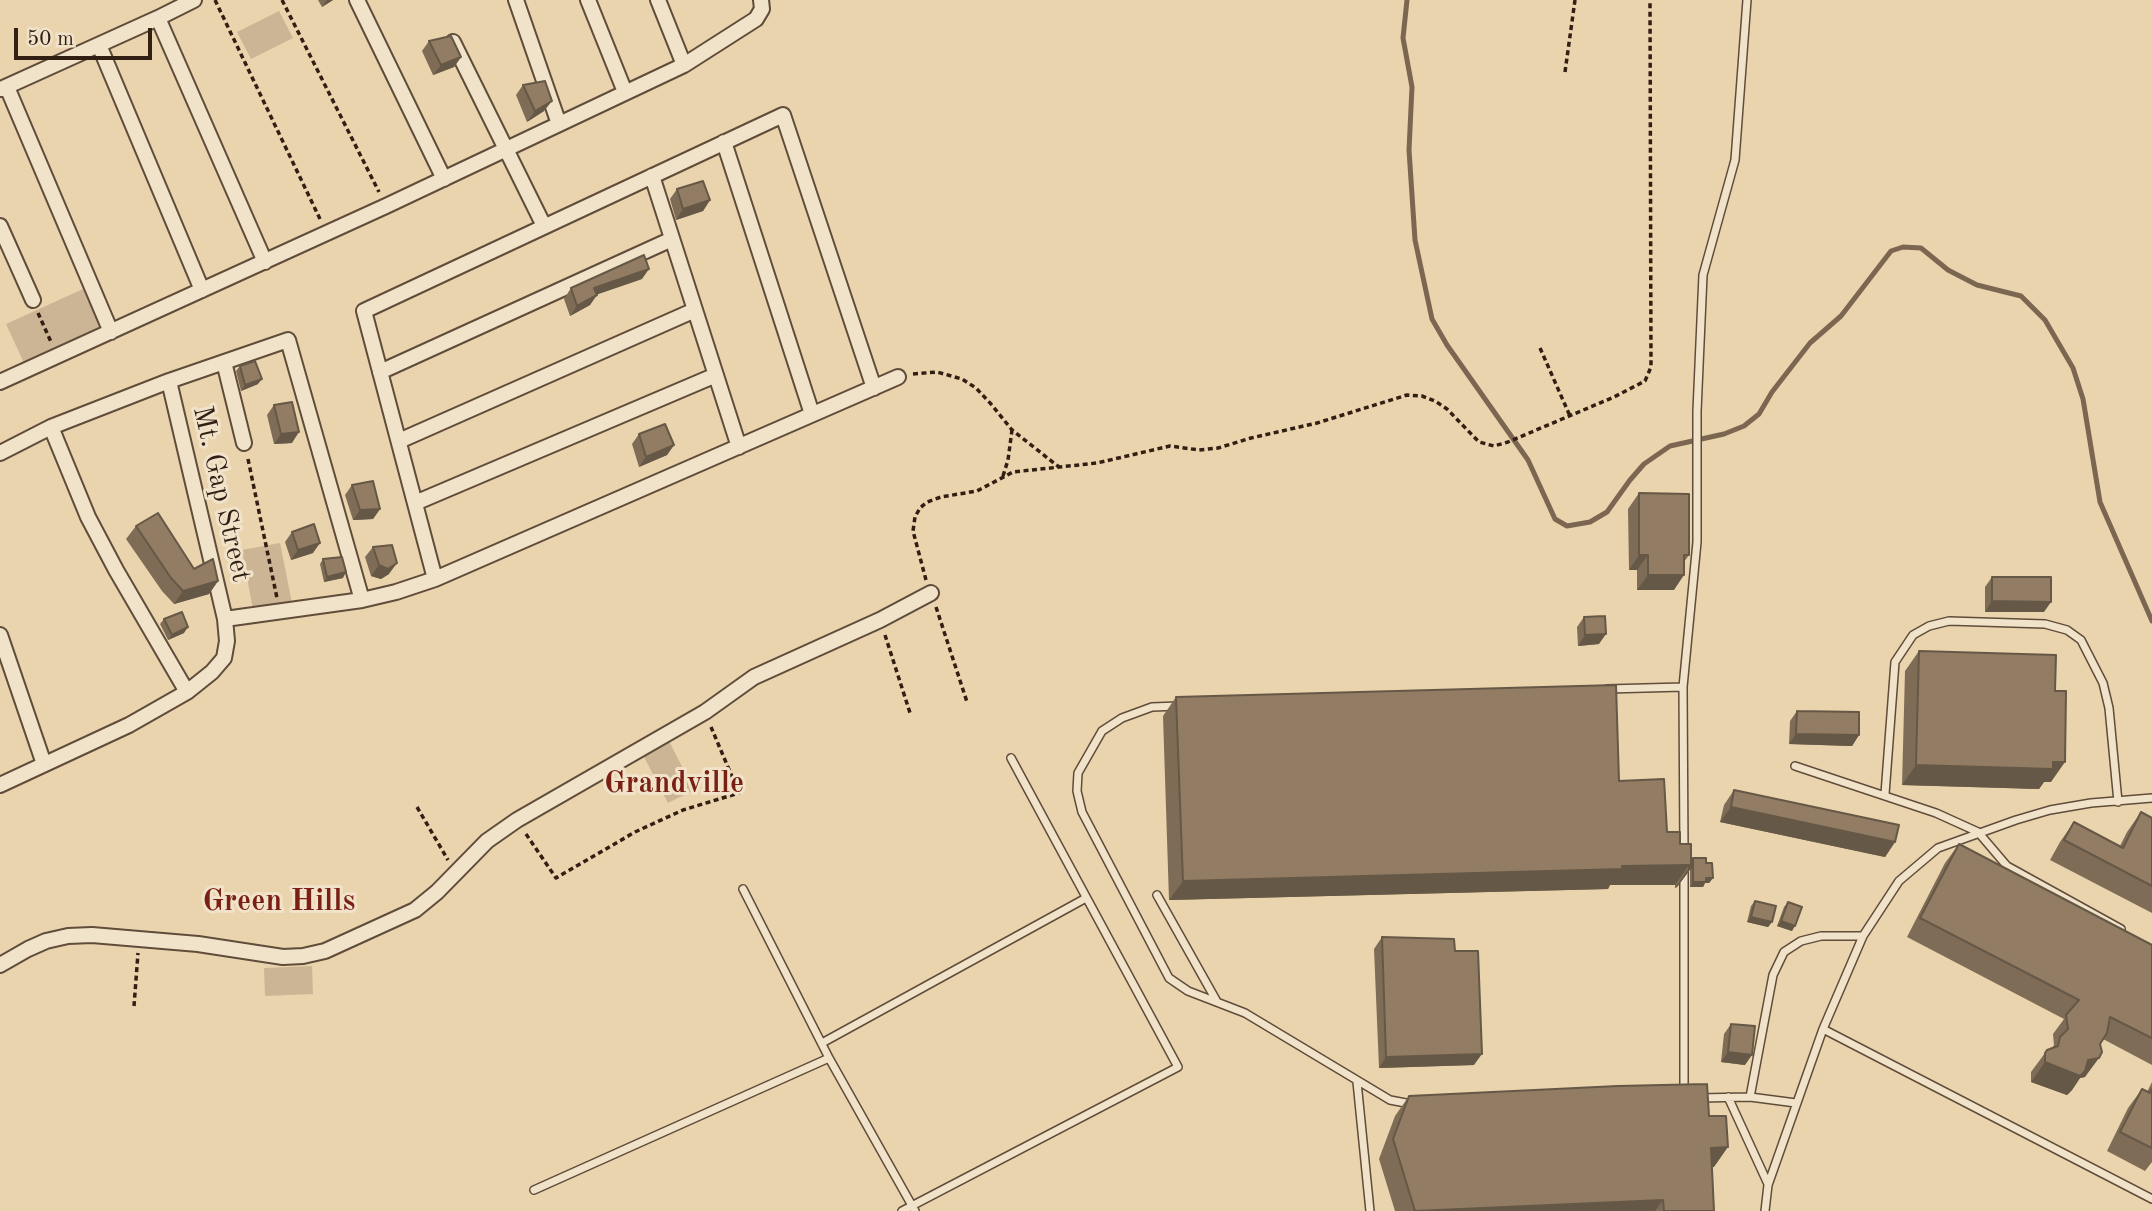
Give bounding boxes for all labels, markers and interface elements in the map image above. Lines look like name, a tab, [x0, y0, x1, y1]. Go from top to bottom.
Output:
scale bar	[18, 14, 156, 58]
text: 50 m	[27, 29, 74, 50]
street label: Mt. Gap Street	[184, 403, 258, 585]
district label: Grandville	[604, 766, 744, 802]
district label: Green Hills	[203, 884, 355, 920]

